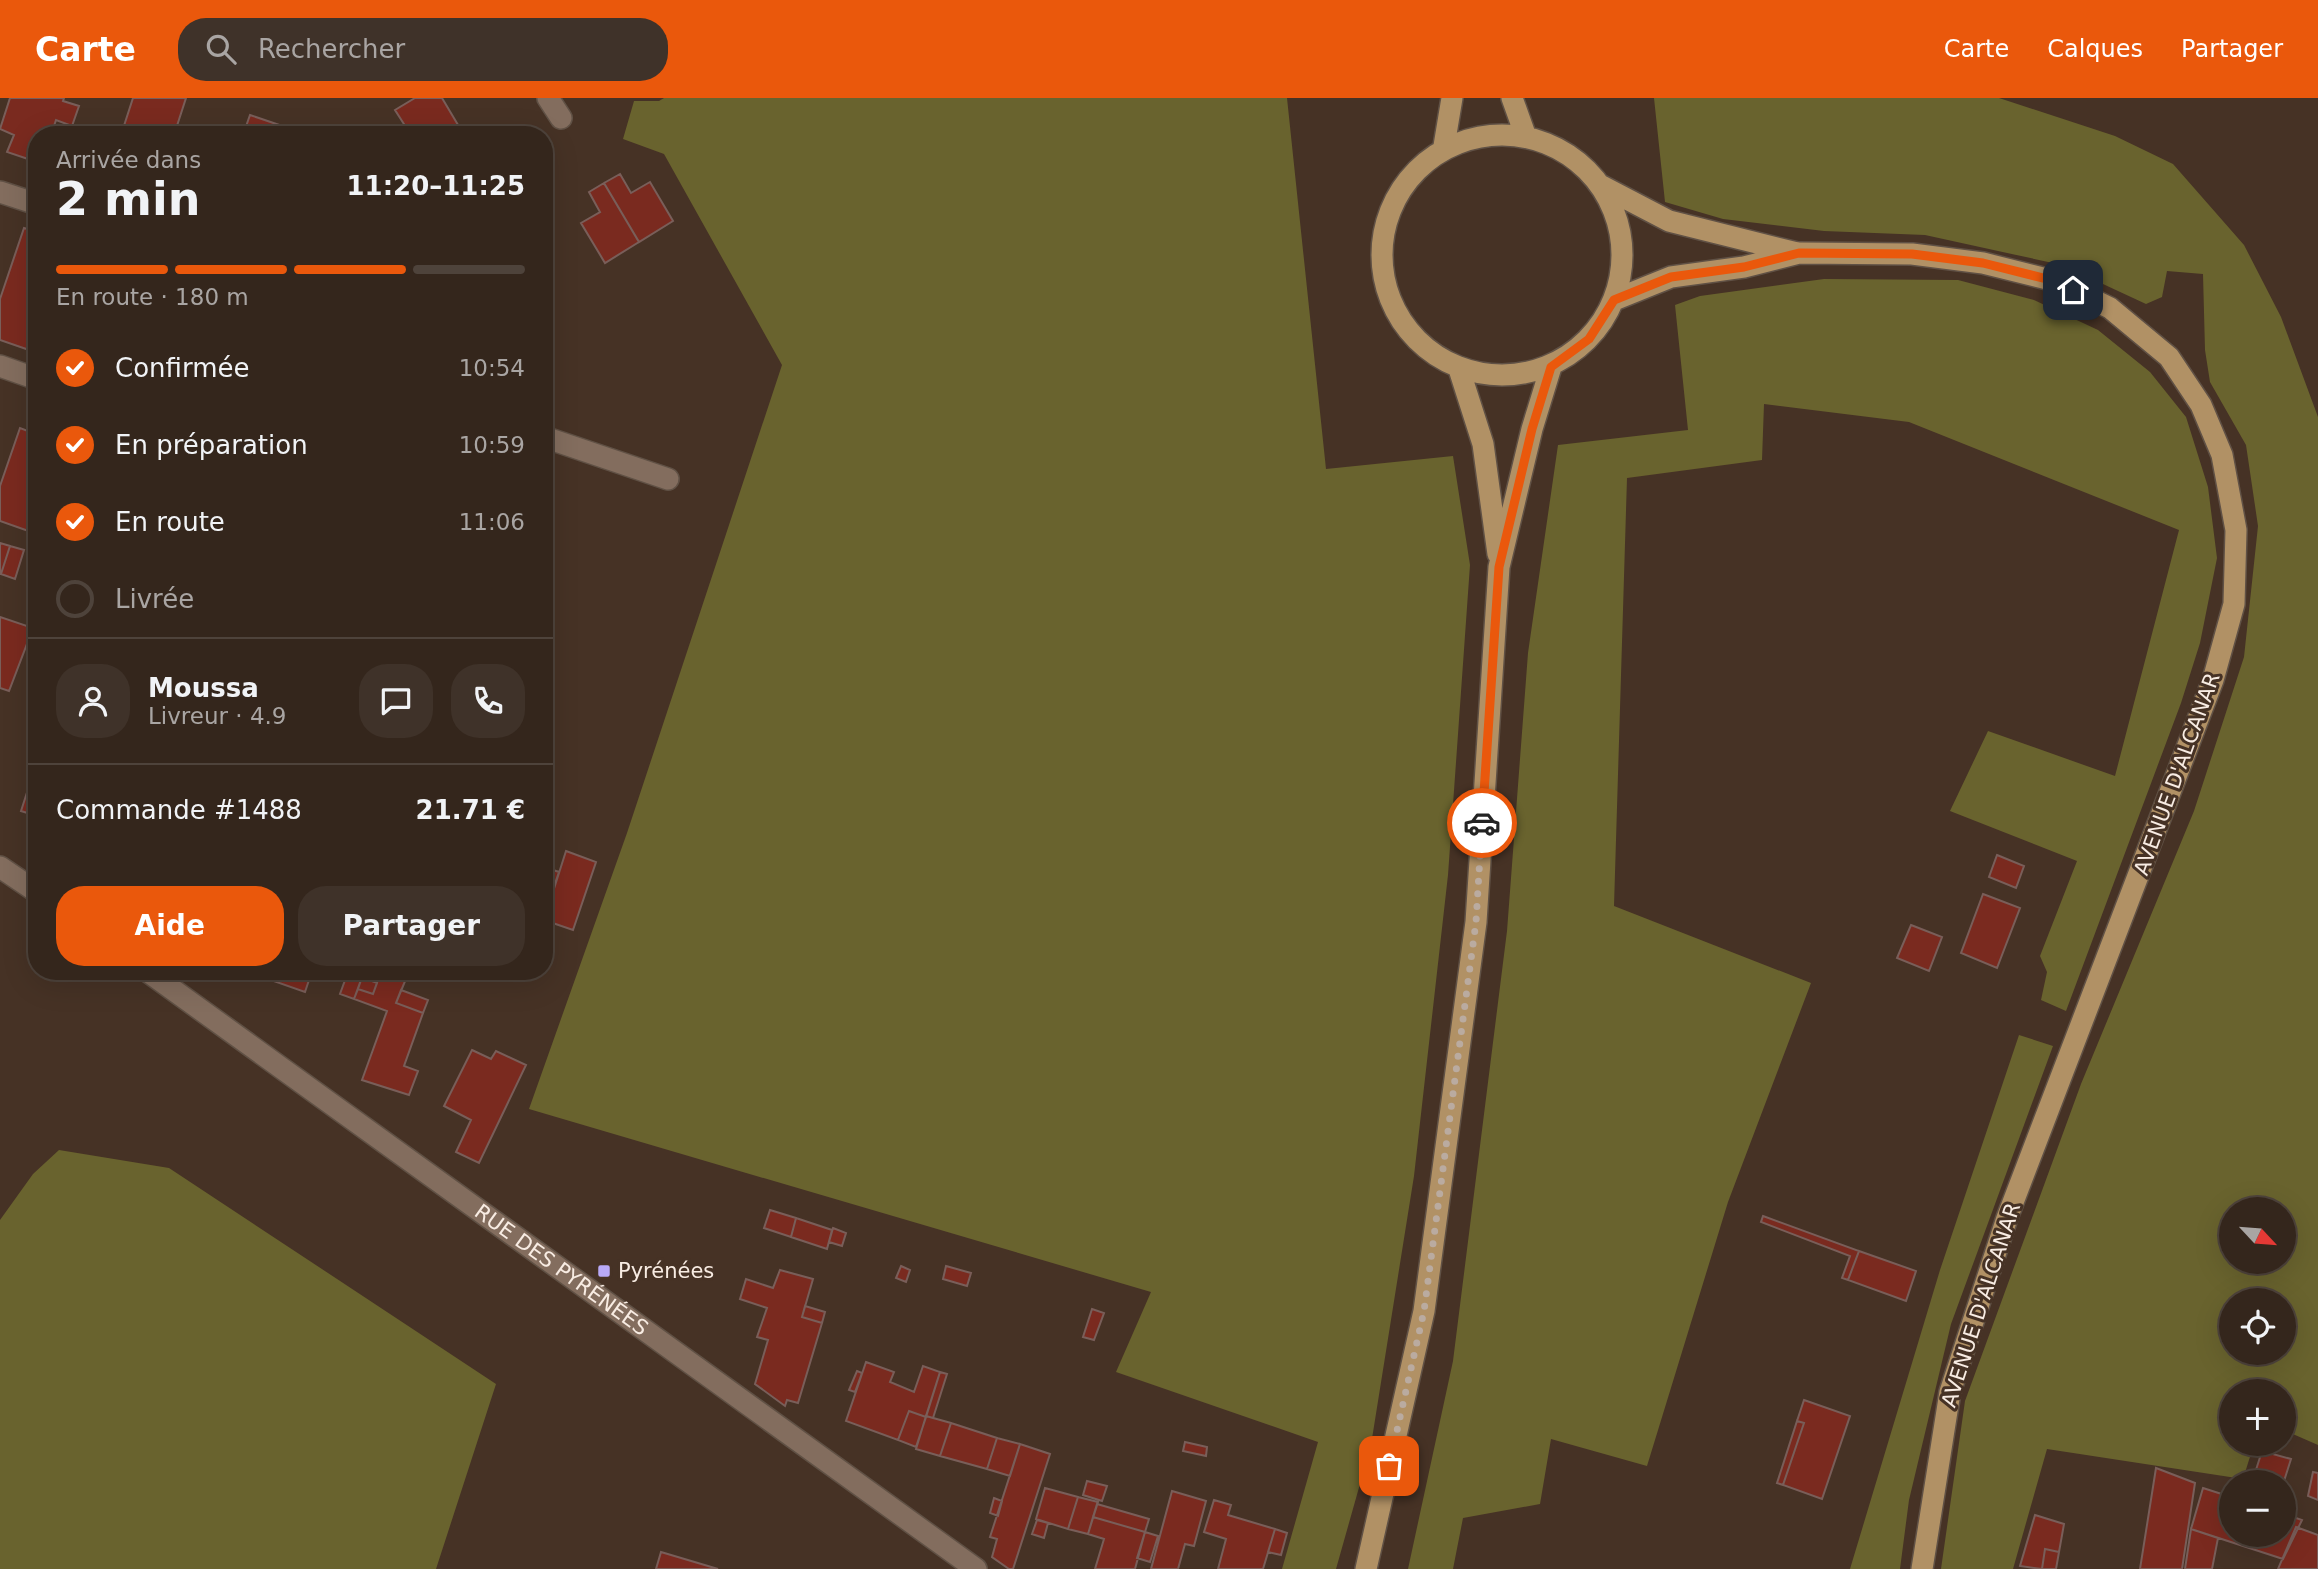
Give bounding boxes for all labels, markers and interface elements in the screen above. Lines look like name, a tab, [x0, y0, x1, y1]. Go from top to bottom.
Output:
search box	[178, 18, 668, 81]
text: Carte	[35, 30, 136, 69]
icon: search	[202, 30, 240, 68]
text: Rechercher	[258, 34, 405, 64]
text: Carte	[1944, 35, 2009, 63]
text: Calques	[2047, 35, 2143, 63]
text: Partager	[2181, 35, 2283, 63]
text: Arrivée dans	[56, 147, 201, 173]
text: 11:20–11:25	[346, 171, 525, 201]
text: 2 min	[56, 172, 200, 226]
pin	[2043, 260, 2103, 320]
icon: home	[2054, 271, 2092, 309]
text: En route · 180 m	[56, 284, 249, 310]
icon: check	[56, 349, 94, 387]
text: Confirmée	[115, 353, 249, 383]
text: 10:54	[459, 355, 525, 381]
icon: check	[56, 426, 94, 464]
text: En préparation	[115, 430, 308, 460]
text: 10:59	[459, 432, 525, 458]
icon: check	[56, 503, 94, 541]
text: En route	[115, 507, 225, 537]
text: 11:06	[459, 509, 525, 535]
text: Livrée	[115, 584, 194, 614]
button: person	[56, 664, 130, 738]
button: chat	[359, 664, 433, 738]
button: phone	[451, 664, 525, 738]
street label: AVENUE D'ALCANAR	[2129, 670, 2225, 878]
text: Moussa	[148, 673, 259, 703]
text: Livreur · 4.9	[148, 703, 286, 729]
courier	[1447, 788, 1517, 858]
text: Commande #1488	[56, 795, 302, 825]
text: 21.71 €	[416, 795, 525, 825]
icon: car	[1463, 804, 1501, 842]
button: Aide	[56, 886, 284, 966]
button: Partager	[298, 886, 525, 966]
north arrow	[2219, 1197, 2296, 1274]
map controls	[2219, 1197, 2296, 1547]
street label: RUE DES PYRÉNÉES	[470, 1199, 653, 1341]
street label: AVENUE D'ALCANAR	[1937, 1200, 2025, 1410]
place label: Pyrénées	[618, 1259, 714, 1283]
marker: Pyrénées	[596, 1263, 612, 1279]
button: locate	[2219, 1288, 2296, 1365]
button: +	[2219, 1379, 2296, 1456]
pin	[1359, 1436, 1419, 1496]
icon: bag	[1370, 1447, 1408, 1485]
button: −	[2219, 1470, 2296, 1547]

